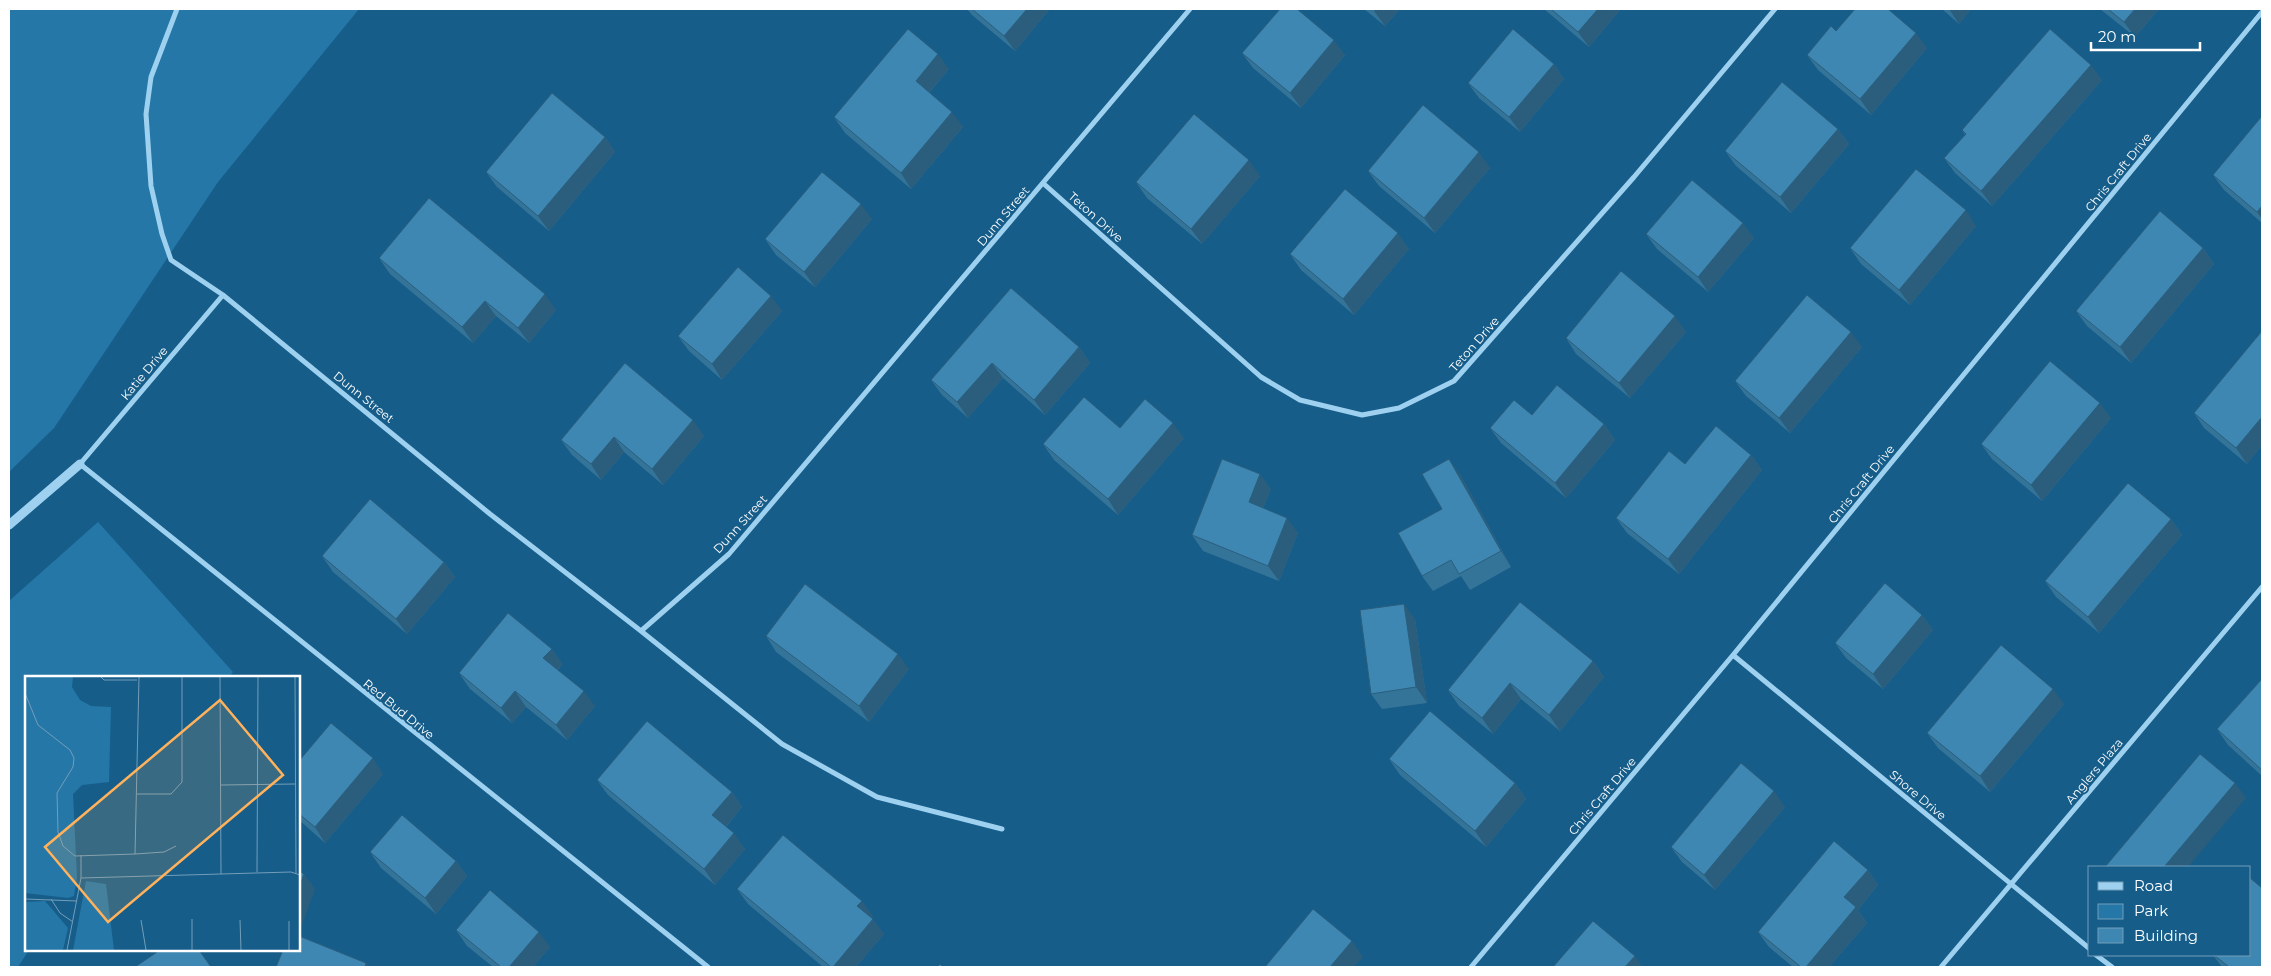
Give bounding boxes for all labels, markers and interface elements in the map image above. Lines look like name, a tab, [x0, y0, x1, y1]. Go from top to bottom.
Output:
scale bar	[2091, 20, 2200, 52]
text: 20 m	[2098, 27, 2136, 46]
street label: Chris Craft Drive	[2082, 130, 2154, 214]
street label: Dunn Street	[974, 183, 1032, 249]
street label: Teton Drive	[1066, 189, 1126, 245]
street label: Teton Drive	[1446, 313, 1502, 375]
street label: Katie Drive	[117, 343, 171, 403]
street label: Dunn Street	[331, 368, 397, 426]
street label: Chris Craft Drive	[1825, 442, 1897, 526]
street label: Dunn Street	[710, 492, 770, 556]
inset map	[25, 676, 300, 951]
street label: Red Bud Drive	[360, 676, 438, 742]
street label: Anglers Plaza	[2062, 735, 2126, 807]
street label: Chris Craft Drive	[1565, 754, 1639, 838]
street label: Shore Drive	[1887, 767, 1949, 823]
legend	[2088, 866, 2251, 956]
text: Road	[2134, 876, 2173, 895]
text: Park	[2134, 901, 2168, 920]
text: Building	[2134, 926, 2198, 945]

